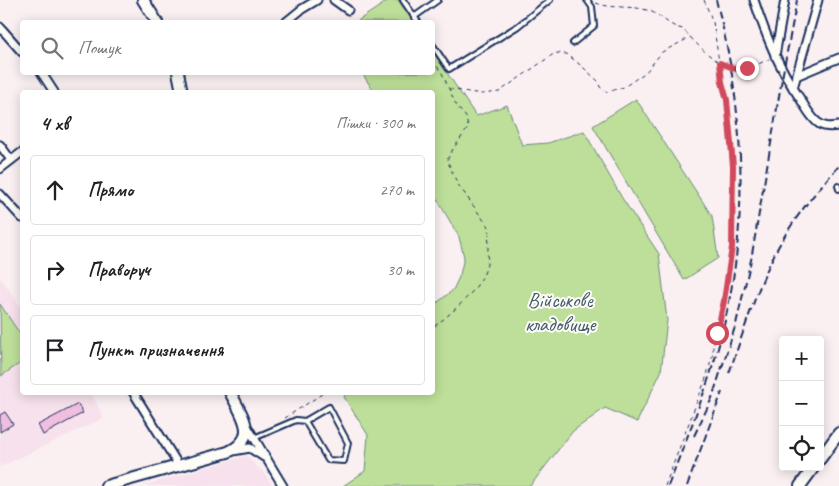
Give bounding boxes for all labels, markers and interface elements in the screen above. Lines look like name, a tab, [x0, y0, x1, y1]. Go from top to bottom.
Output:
search box	[20, 20, 435, 75]
icon: search	[38, 34, 66, 62]
text: Пошук	[78, 36, 120, 60]
route end	[736, 57, 759, 80]
text: 4 хв	[40, 110, 69, 136]
text: Пішки · 300 m	[336, 113, 415, 133]
icon: ahead	[41, 176, 69, 204]
text: Прямо	[88, 178, 133, 202]
text: 270 m	[380, 180, 414, 200]
icon: right	[41, 256, 69, 284]
text: Праворуч	[88, 258, 150, 282]
text: 30 m	[387, 260, 414, 280]
park label: Військове кладовище	[525, 287, 597, 337]
route start	[706, 322, 729, 345]
icon: arrive	[41, 336, 69, 364]
map controls	[779, 336, 824, 471]
button: +	[779, 336, 824, 381]
text: Пункт призначення	[88, 338, 223, 362]
button: −	[779, 381, 824, 426]
button: locate	[779, 426, 824, 471]

